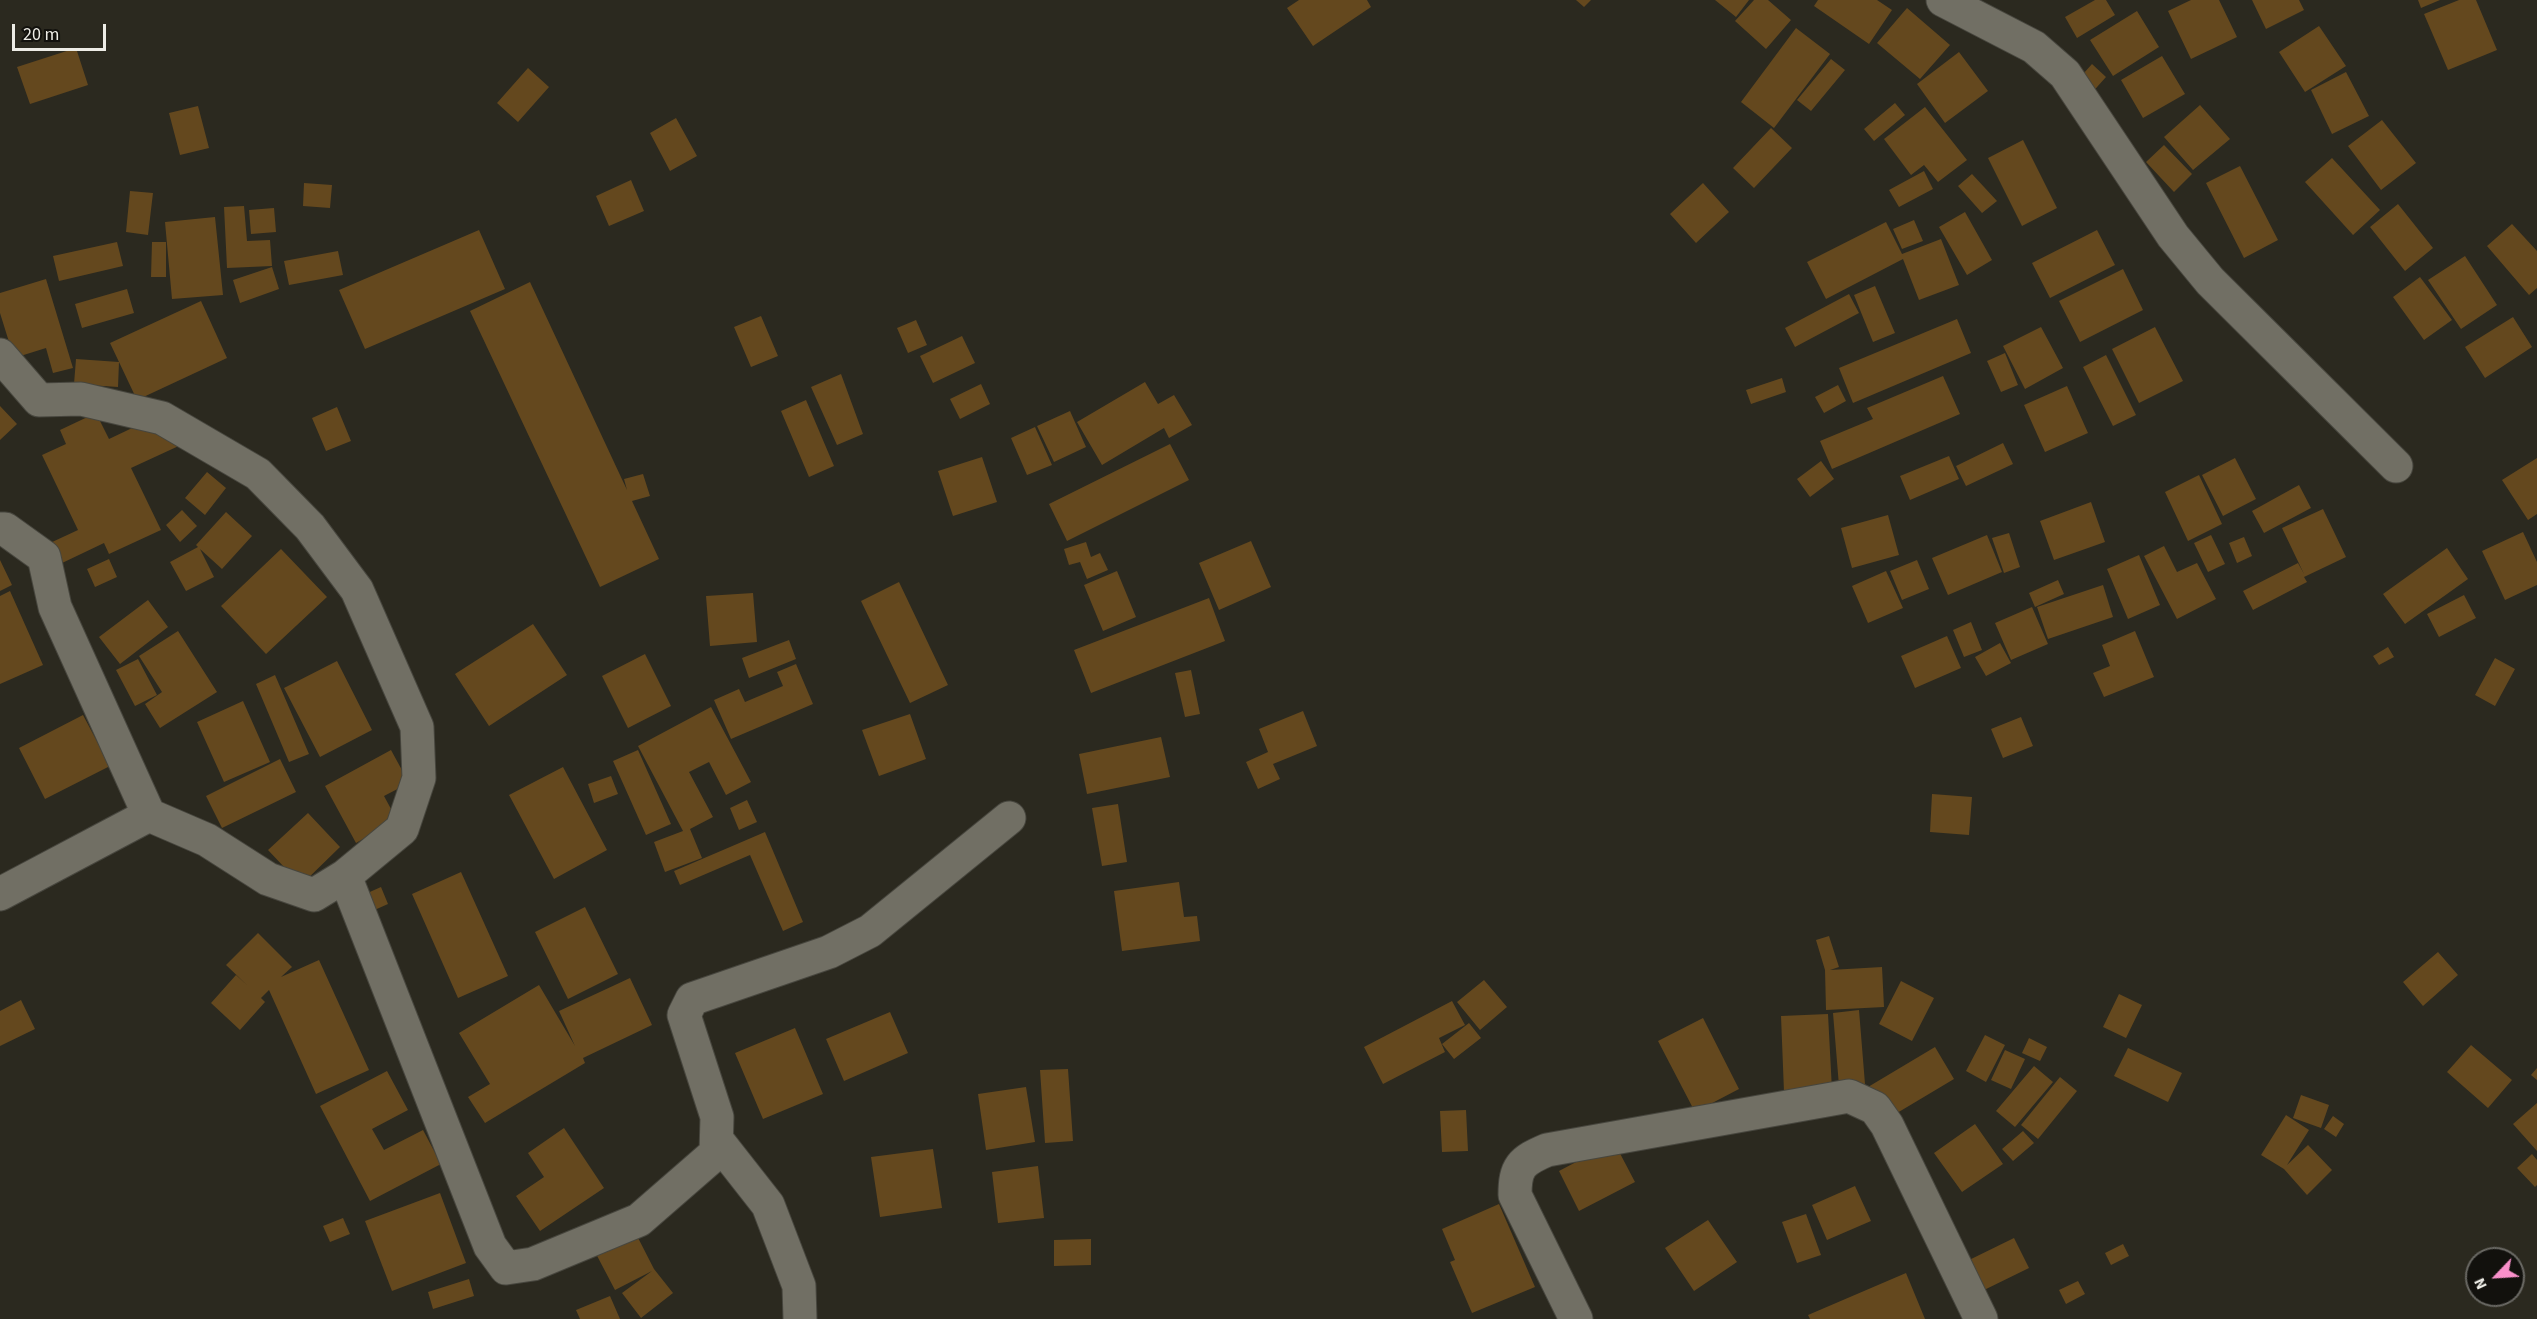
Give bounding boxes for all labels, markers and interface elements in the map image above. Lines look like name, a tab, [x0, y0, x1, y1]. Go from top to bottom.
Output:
scale bar	[15, 12, 110, 50]
text: 20 m	[23, 22, 59, 47]
north arrow	[2465, 1247, 2525, 1307]
text: N	[2468, 1274, 2493, 1293]

